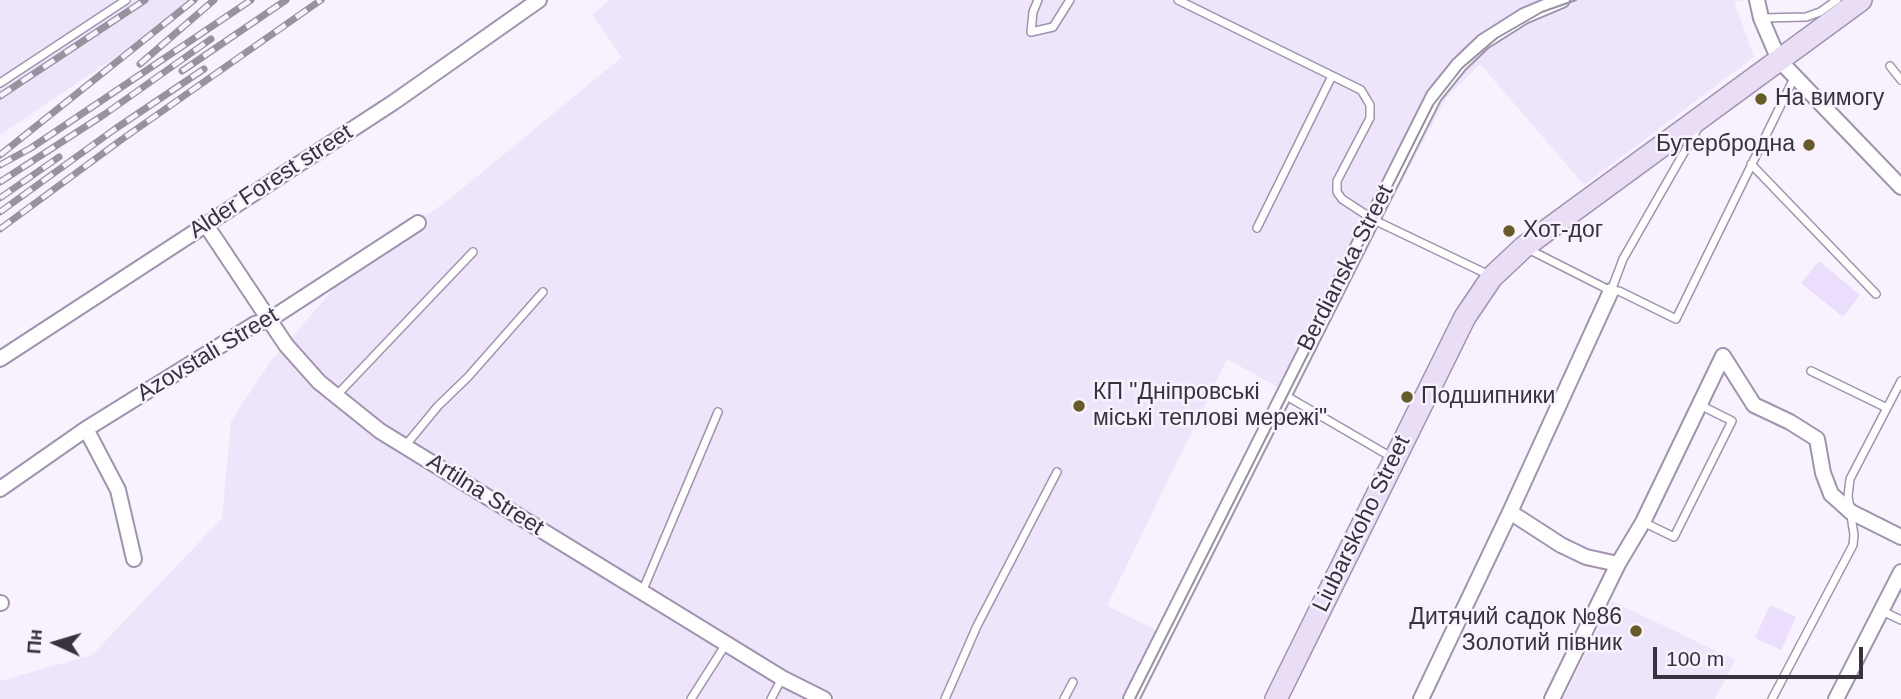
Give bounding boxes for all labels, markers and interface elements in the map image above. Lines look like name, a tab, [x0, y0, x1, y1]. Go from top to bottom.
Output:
place label: На вимогу	[1775, 85, 1884, 113]
marker: На вимогу	[1753, 91, 1769, 107]
street label: Alder Forest street	[184, 119, 358, 245]
place label: Бутербродна	[1656, 131, 1795, 159]
marker: Бутербродна	[1801, 137, 1817, 153]
street label: Berdianska Street	[1292, 180, 1400, 356]
place label: Хот-дог	[1523, 217, 1603, 245]
marker: Хот-дог	[1501, 223, 1517, 239]
street label: Azovstali Street	[132, 302, 284, 408]
place label: КП "Дніпровські міські теплові мережі"	[1093, 379, 1327, 433]
place label: Подшипники	[1421, 383, 1555, 411]
marker: Подшипники	[1399, 389, 1415, 405]
marker: КП "Дніпровські міські теплові мережі"	[1071, 398, 1087, 414]
street label: Liubarskoho Street	[1307, 431, 1417, 617]
street label: Artilna Street	[421, 448, 549, 542]
place label: Дитячий садок №86 Золотий півник	[1409, 604, 1622, 658]
north arrow	[21, 608, 91, 678]
marker: Дитячий садок №86 Золотий півник	[1628, 623, 1644, 639]
text: Пн	[23, 628, 46, 655]
scale bar	[1656, 632, 1866, 676]
text: 100 m	[1666, 647, 1724, 670]

